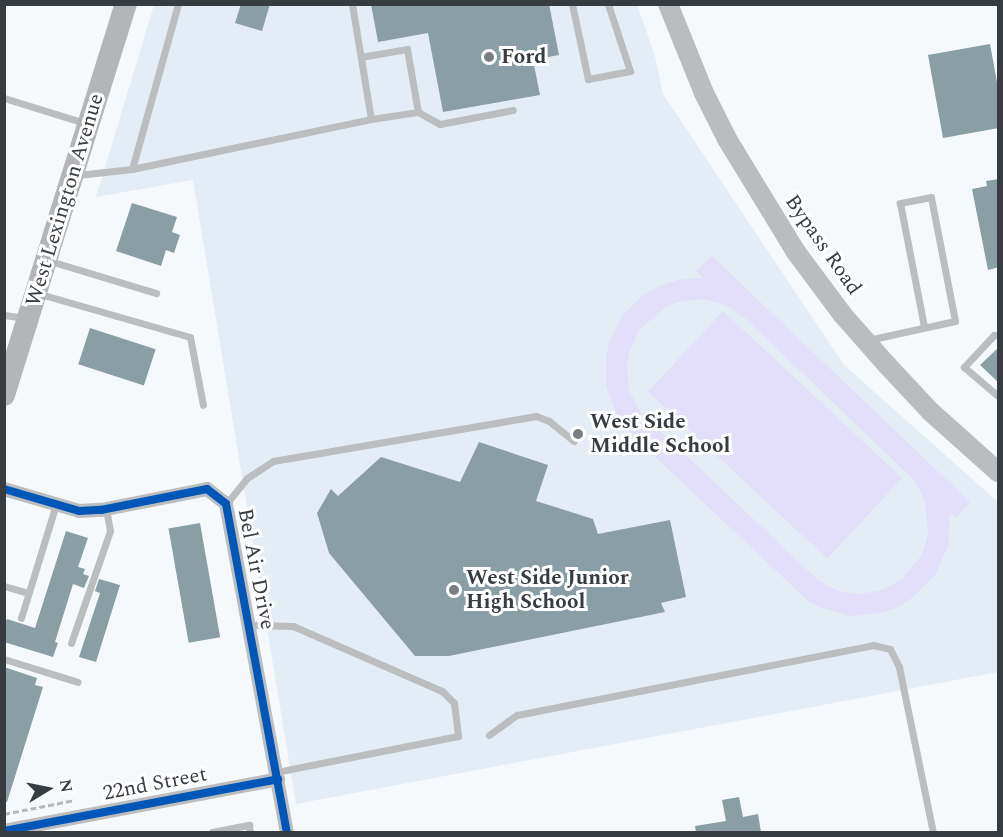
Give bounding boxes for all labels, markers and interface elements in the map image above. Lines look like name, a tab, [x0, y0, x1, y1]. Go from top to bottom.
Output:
place label: Ford	[501, 44, 547, 70]
marker: Ford	[482, 50, 496, 64]
street label: West Lexington Avenue	[21, 91, 109, 309]
street label: Bypass Road	[779, 190, 867, 300]
place label: West Side Middle School	[590, 409, 730, 459]
marker: West Side Middle School	[571, 427, 585, 441]
street label: Bel Air Drive	[232, 506, 280, 632]
place label: West Side Junior High School	[466, 565, 629, 615]
marker: West Side Junior High School	[447, 583, 461, 597]
north arrow	[18, 759, 78, 819]
street label: 22nd Street	[101, 762, 209, 806]
text: N	[53, 777, 79, 794]

